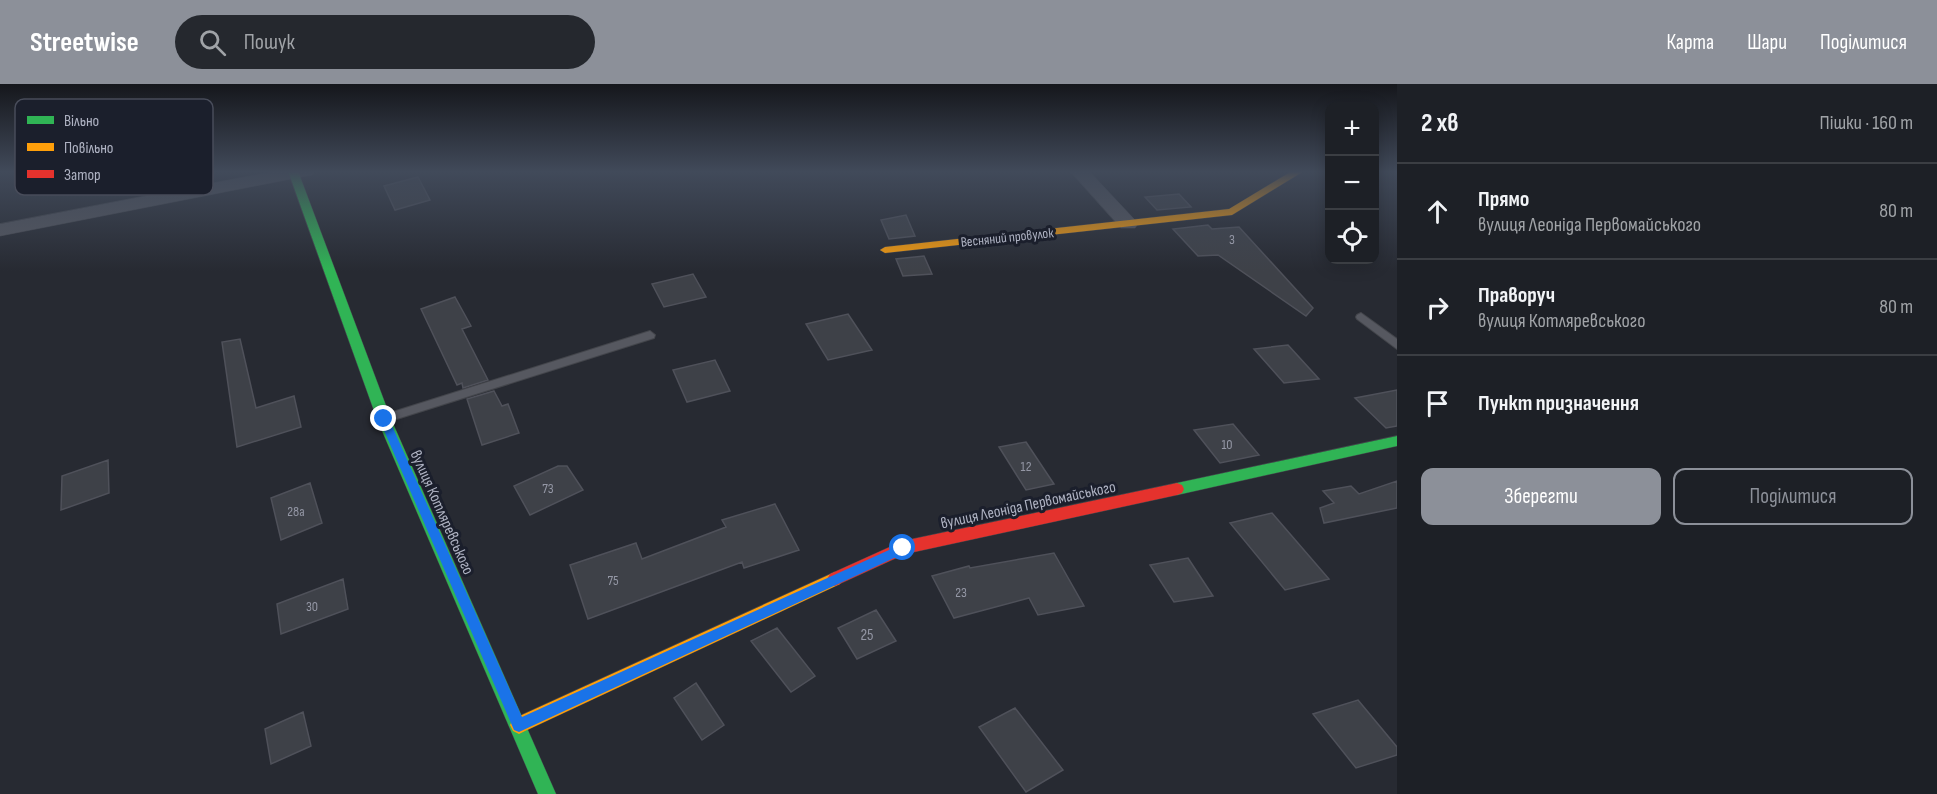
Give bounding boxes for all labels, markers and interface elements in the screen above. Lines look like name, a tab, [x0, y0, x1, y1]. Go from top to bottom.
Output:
search box	[175, 15, 595, 69]
text: Streetwise	[30, 26, 139, 59]
icon: search	[196, 26, 229, 59]
text: Пошук	[244, 29, 295, 56]
text: Карта	[1666, 30, 1714, 55]
text: Шари	[1747, 30, 1787, 55]
text: Поділитися	[1820, 30, 1907, 55]
legend	[15, 99, 213, 195]
map controls	[1325, 102, 1379, 264]
button: +	[1325, 102, 1379, 156]
text: 2 хв	[1421, 108, 1459, 139]
text: Пішки · 160 m	[1820, 111, 1913, 135]
text: Вільно	[64, 112, 99, 131]
text: Повільно	[64, 139, 114, 158]
button: −	[1325, 156, 1379, 210]
text: Затор	[64, 166, 101, 185]
text: Прямо	[1478, 186, 1529, 213]
icon: ahead	[1421, 195, 1454, 228]
text: 80 m	[1879, 199, 1913, 223]
button: locate	[1325, 210, 1379, 264]
text: вулиця Леоніда Первомайського	[1478, 213, 1701, 237]
street label: Весняний провулок	[960, 224, 1055, 251]
house number: 3	[1229, 231, 1235, 248]
text: Праворуч	[1478, 282, 1555, 309]
icon: right	[1421, 291, 1454, 324]
text: 80 m	[1879, 295, 1913, 319]
text: вулиця Котляревського	[1478, 309, 1645, 333]
icon: arrive	[1421, 387, 1454, 420]
text: Пункт призначення	[1478, 390, 1639, 417]
route end	[370, 405, 396, 431]
house number: 10	[1221, 436, 1233, 453]
street label: вулиця Котляревського	[406, 448, 478, 578]
house number: 12	[1021, 458, 1032, 475]
button: Зберегти	[1421, 468, 1661, 525]
button: Поділитися	[1673, 468, 1913, 525]
street label: вулиця Леоніда Первомайського	[939, 478, 1118, 533]
house number: 73	[542, 480, 554, 497]
house number: 28а	[287, 503, 305, 520]
route start	[889, 534, 915, 560]
house number: 75	[607, 572, 619, 589]
house number: 23	[955, 584, 967, 601]
house number: 30	[306, 598, 318, 615]
house number: 25	[860, 626, 874, 645]

